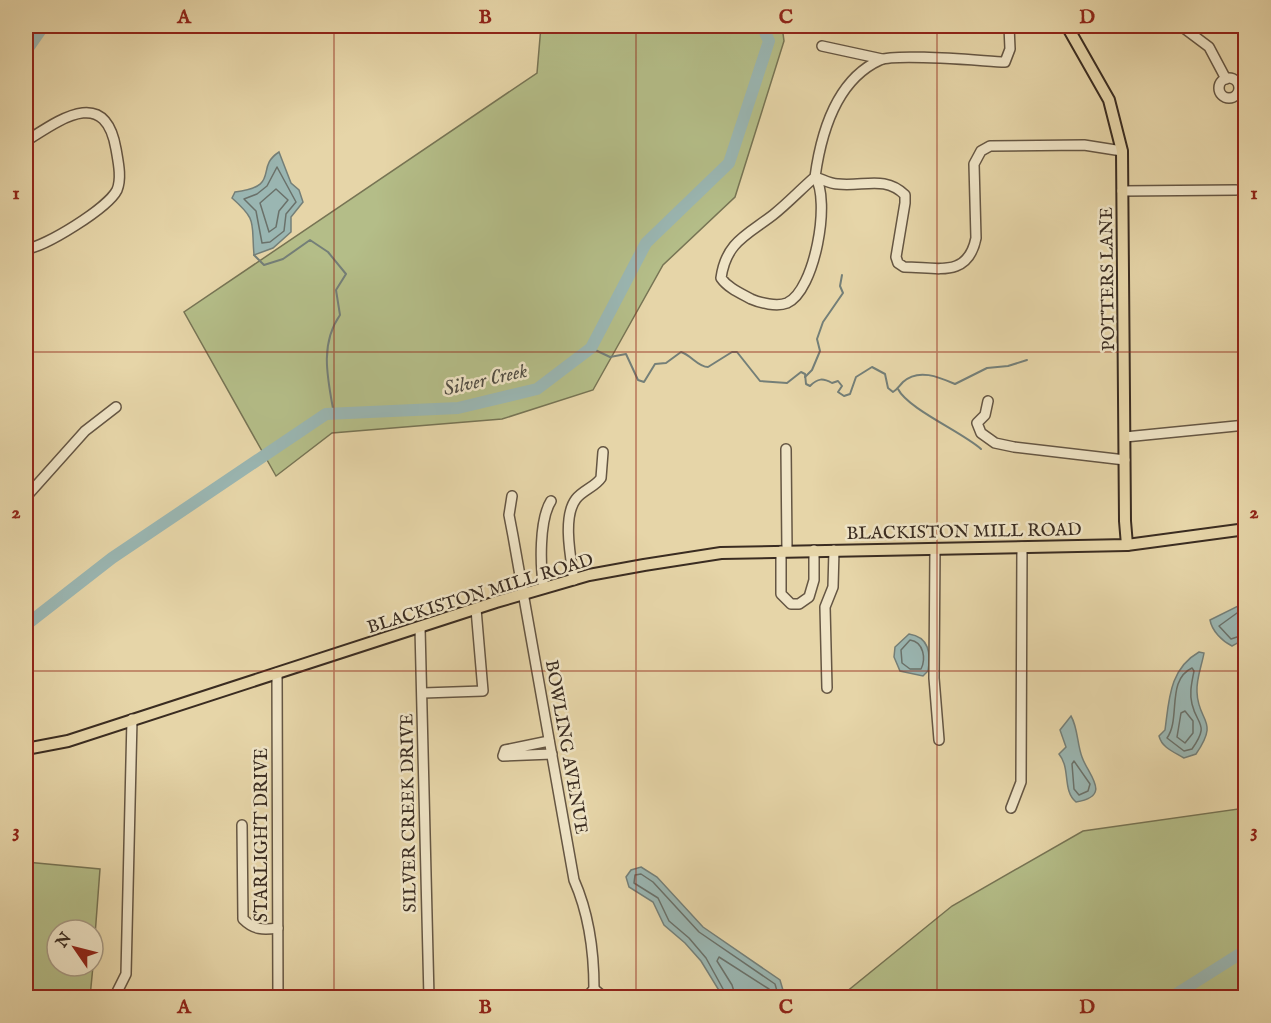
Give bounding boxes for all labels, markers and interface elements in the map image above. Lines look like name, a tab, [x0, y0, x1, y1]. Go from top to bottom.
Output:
text: A	[176, 5, 192, 30]
text: B	[478, 5, 492, 30]
text: C	[779, 5, 793, 30]
text: D	[1079, 5, 1095, 30]
text: 1	[12, 181, 20, 206]
text: 1	[1250, 181, 1258, 206]
street label: POTTERS LANE	[1096, 207, 1121, 351]
water label: Silver Creek	[441, 359, 530, 402]
text: 2	[11, 500, 21, 525]
text: 2	[1249, 500, 1259, 525]
street label: BLACKISTON MILL ROAD	[846, 519, 1082, 546]
street label: BLACKISTON MILL ROAD	[365, 549, 596, 640]
street label: BOWLING AVENUE	[539, 658, 592, 836]
street label: SILVER CREEK DRIVE	[396, 713, 423, 913]
street label: STARLIGHT DRIVE	[251, 748, 274, 922]
text: 3	[12, 819, 20, 844]
text: 3	[1250, 819, 1258, 844]
north arrow	[45, 918, 105, 978]
text: N	[52, 929, 77, 953]
text: A	[176, 995, 192, 1020]
text: B	[478, 995, 492, 1020]
text: C	[779, 995, 793, 1020]
text: D	[1079, 995, 1095, 1020]

